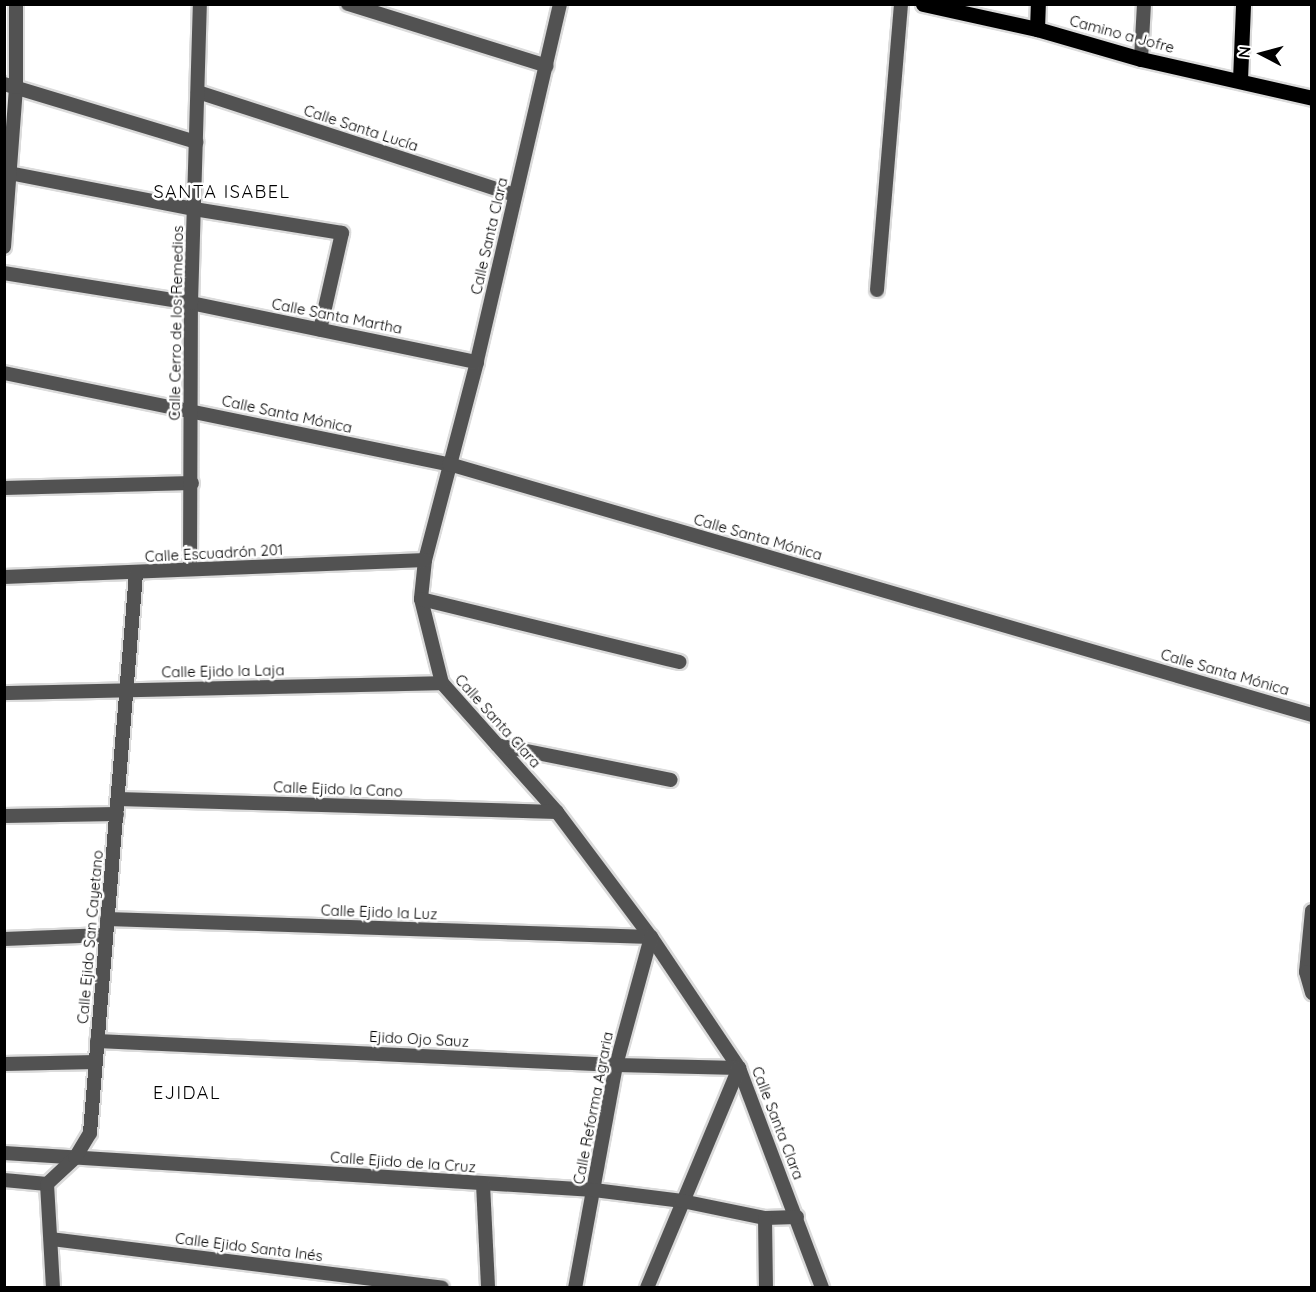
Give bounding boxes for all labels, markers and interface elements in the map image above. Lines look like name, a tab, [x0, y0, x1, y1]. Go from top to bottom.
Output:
street label: Camino a Jofre	[1068, 11, 1176, 57]
north arrow	[1232, 24, 1292, 84]
text: N	[1234, 45, 1255, 59]
street label: Calle Santa Lucía	[302, 101, 420, 155]
street label: Calle Santa Clara	[467, 176, 511, 296]
district label: SANTA ISABEL	[153, 181, 291, 203]
street label: Calle Cerro de los Remedios	[165, 225, 187, 421]
street label: Calle Santa Martha	[270, 295, 404, 337]
street label: Calle Santa Mónica	[220, 391, 354, 437]
street label: Calle Santa Mónica	[692, 510, 824, 564]
street label: Calle Escuadrón 201	[144, 540, 284, 566]
street label: Calle Santa Mónica	[1159, 645, 1291, 699]
street label: Calle Ejido la Laja	[161, 661, 285, 681]
street label: Calle Santa Clara	[451, 671, 545, 771]
street label: Calle Ejido la Cano	[273, 778, 403, 800]
street label: Calle Ejido San Cayetano	[73, 849, 107, 1025]
street label: Calle Ejido la Luz	[320, 901, 438, 923]
street label: Ejido Ojo Sauz	[369, 1027, 469, 1051]
street label: Calle Reforma Agraria	[569, 1030, 617, 1186]
street label: Calle Santa Clara	[748, 1064, 808, 1182]
district label: EJIDAL	[153, 1082, 221, 1104]
street label: Calle Ejido de la Cruz	[330, 1148, 476, 1176]
street label: Calle Ejido Santa Inés	[174, 1229, 324, 1265]

